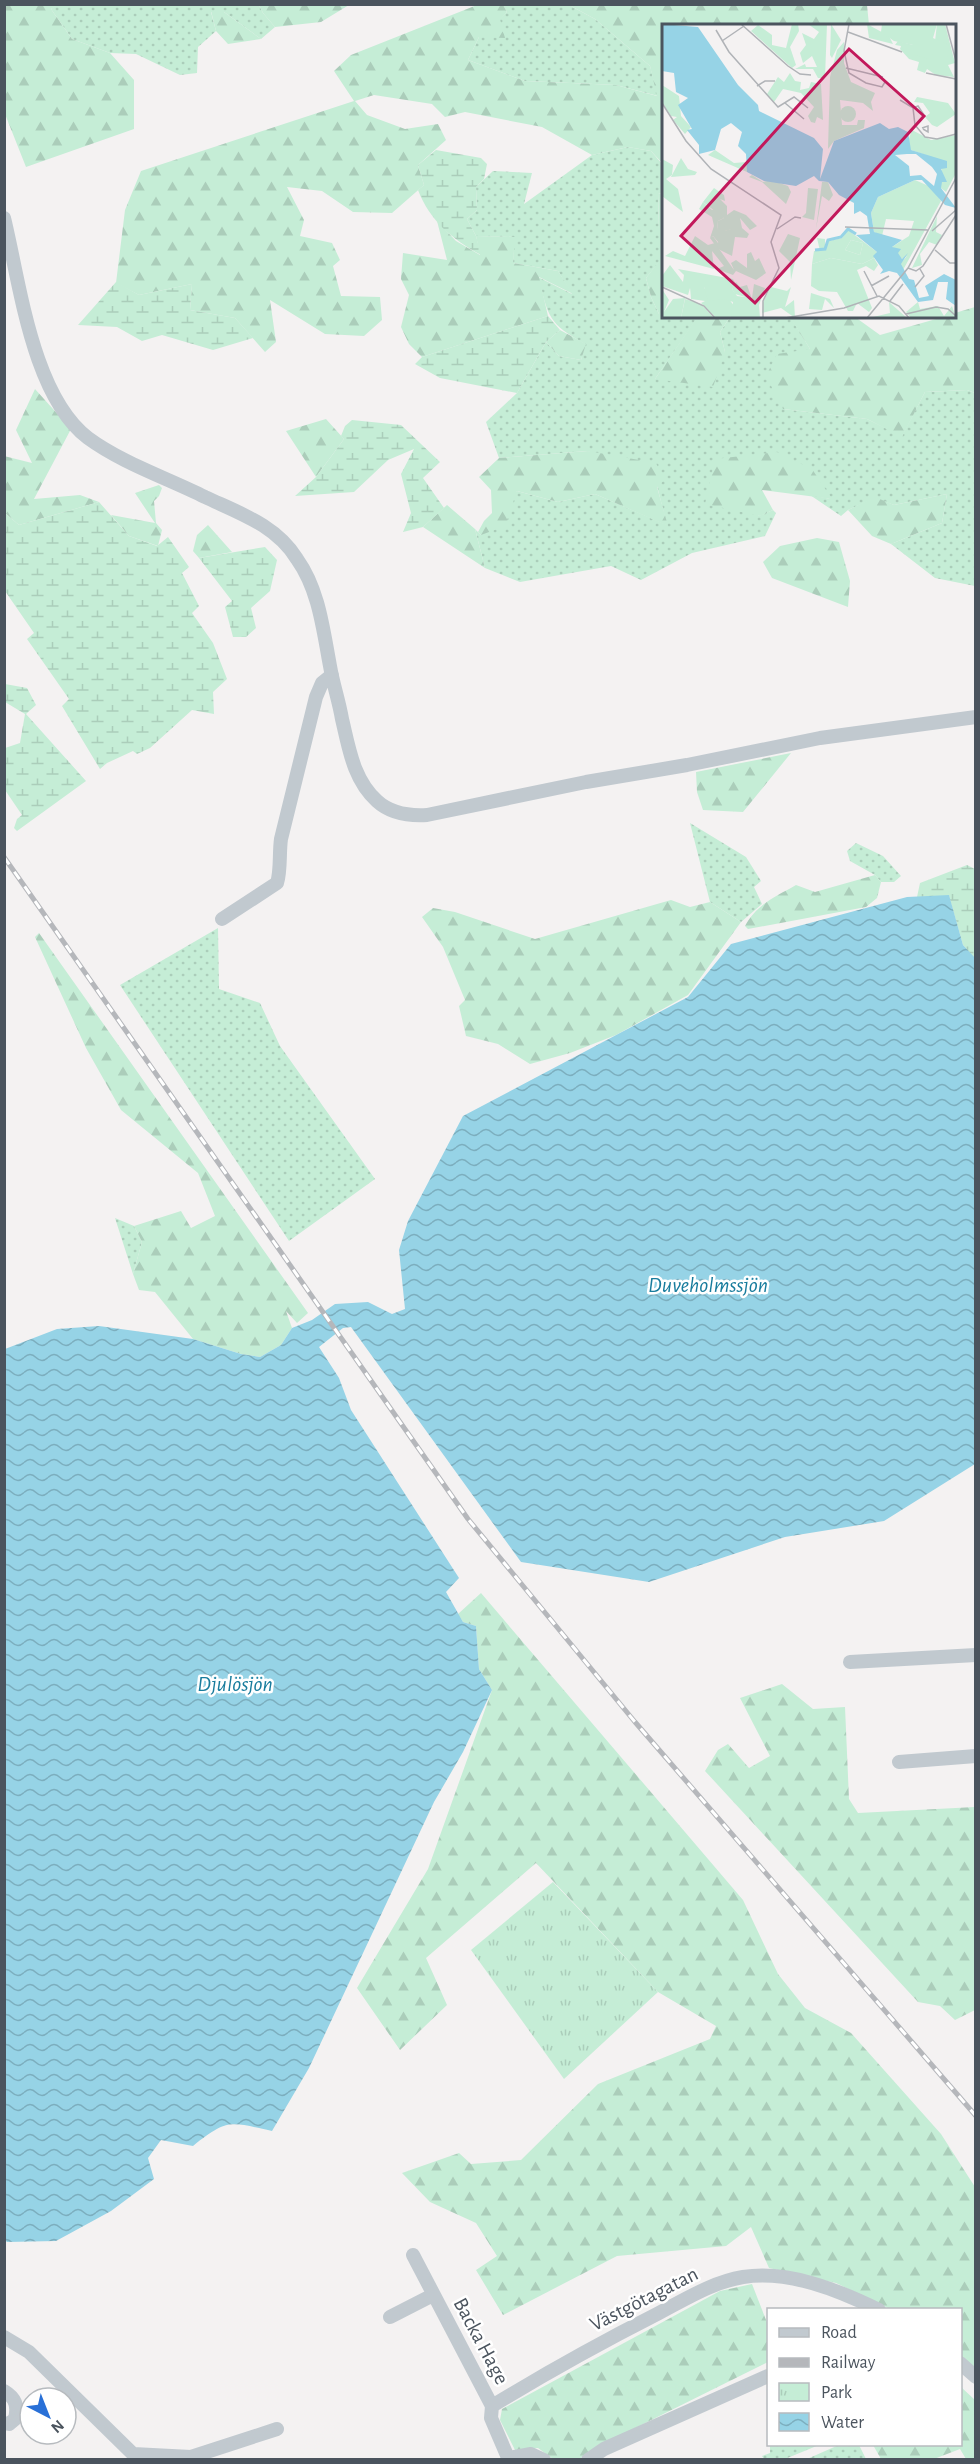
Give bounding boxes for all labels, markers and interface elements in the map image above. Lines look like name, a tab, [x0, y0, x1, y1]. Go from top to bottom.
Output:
inset map	[662, 24, 956, 318]
water label: Duveholmssjön	[648, 1274, 768, 1296]
water label: Djulösjön	[197, 1673, 273, 1695]
street label: Västgötagatan	[587, 2263, 701, 2335]
street label: Backa Hage	[449, 2294, 513, 2388]
legend	[767, 2308, 962, 2446]
text: Road	[821, 2324, 857, 2342]
text: Railway	[821, 2354, 876, 2372]
text: Park	[821, 2384, 853, 2402]
north arrow	[18, 2386, 78, 2446]
text: Water	[821, 2414, 864, 2432]
text: N	[48, 2417, 67, 2436]

